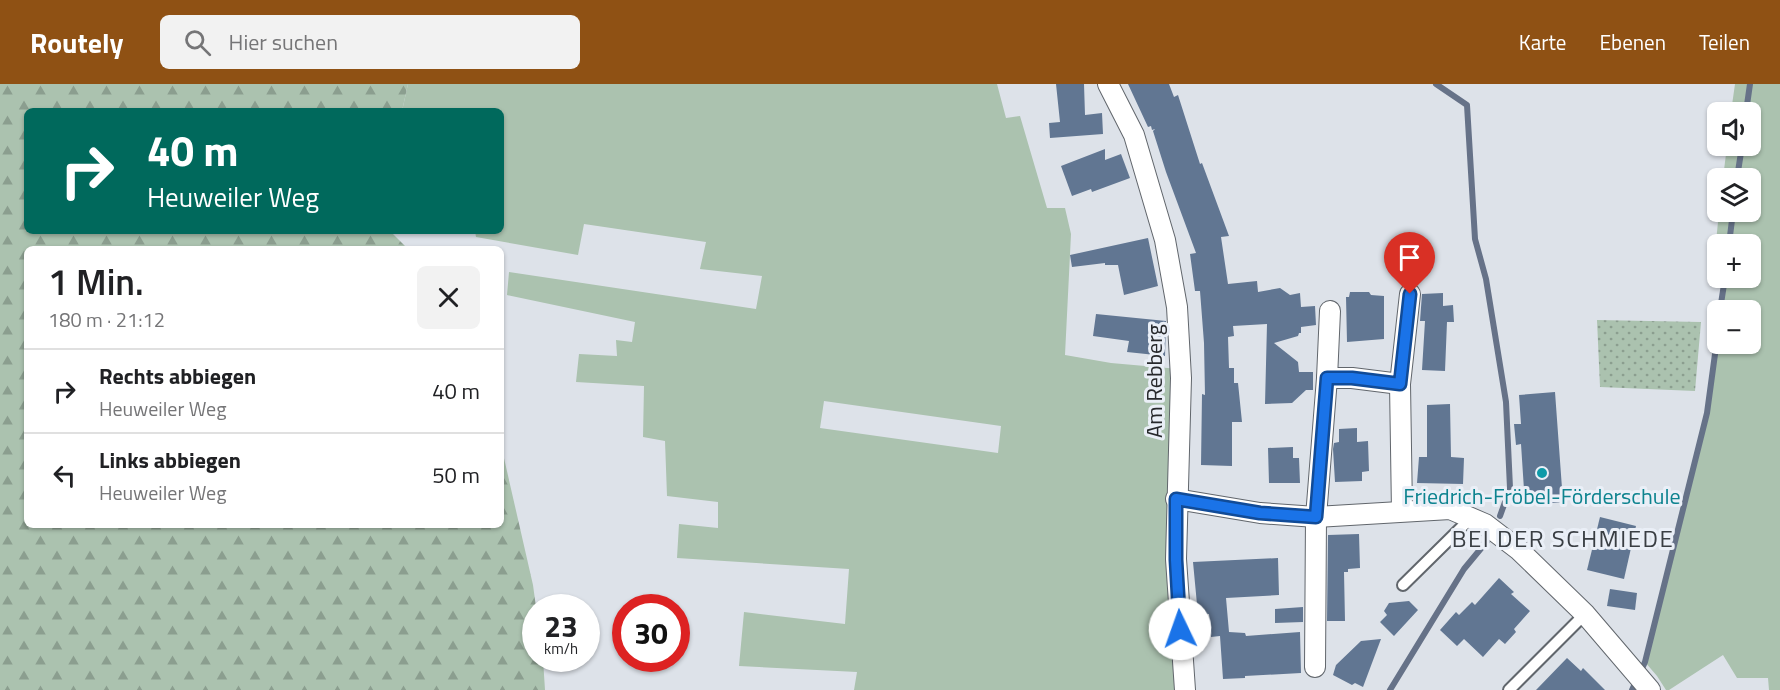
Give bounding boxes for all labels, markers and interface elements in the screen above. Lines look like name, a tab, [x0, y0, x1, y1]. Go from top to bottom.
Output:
search box	[160, 15, 580, 69]
text: Routely	[30, 21, 124, 64]
text: Hier suchen	[229, 25, 338, 59]
icon: search	[181, 26, 214, 59]
text: Karte	[1519, 26, 1566, 58]
text: Ebenen	[1599, 26, 1666, 58]
text: Teilen	[1699, 26, 1750, 58]
map controls	[1707, 102, 1761, 354]
button: sound	[1707, 102, 1761, 156]
text: 40 m	[147, 118, 239, 182]
icon: right	[48, 132, 126, 210]
button: layers	[1707, 168, 1761, 222]
text: Heuweiler Weg	[147, 176, 319, 217]
pin	[1384, 232, 1435, 294]
button: +	[1707, 234, 1761, 288]
icon: arrive	[1393, 241, 1426, 274]
text: 1 Min.	[48, 254, 144, 309]
button: close	[417, 266, 480, 329]
button: −	[1707, 300, 1761, 354]
text: 180 m · 21:12	[48, 304, 165, 335]
street label: Am Rebberg	[1137, 324, 1171, 438]
text: Rechts abbiegen	[99, 359, 256, 393]
text: 40 m	[432, 374, 480, 408]
icon: right	[48, 375, 81, 408]
text: Heuweiler Weg	[99, 393, 226, 424]
text: Links abbiegen	[99, 443, 241, 477]
text: 50 m	[432, 458, 480, 492]
icon: left	[48, 459, 81, 492]
marker: Friedrich-Fröbel-Förderschule	[1535, 466, 1549, 480]
text: Heuweiler Weg	[99, 477, 226, 508]
place label: Friedrich-Fröbel-Förderschule	[1403, 479, 1681, 513]
district label: BEI DER SCHMIEDE	[1452, 520, 1674, 556]
speed limit sign: 30	[612, 594, 690, 672]
position arrow	[1148, 597, 1212, 661]
text: 23	[544, 603, 578, 649]
text: km/h	[544, 637, 578, 660]

